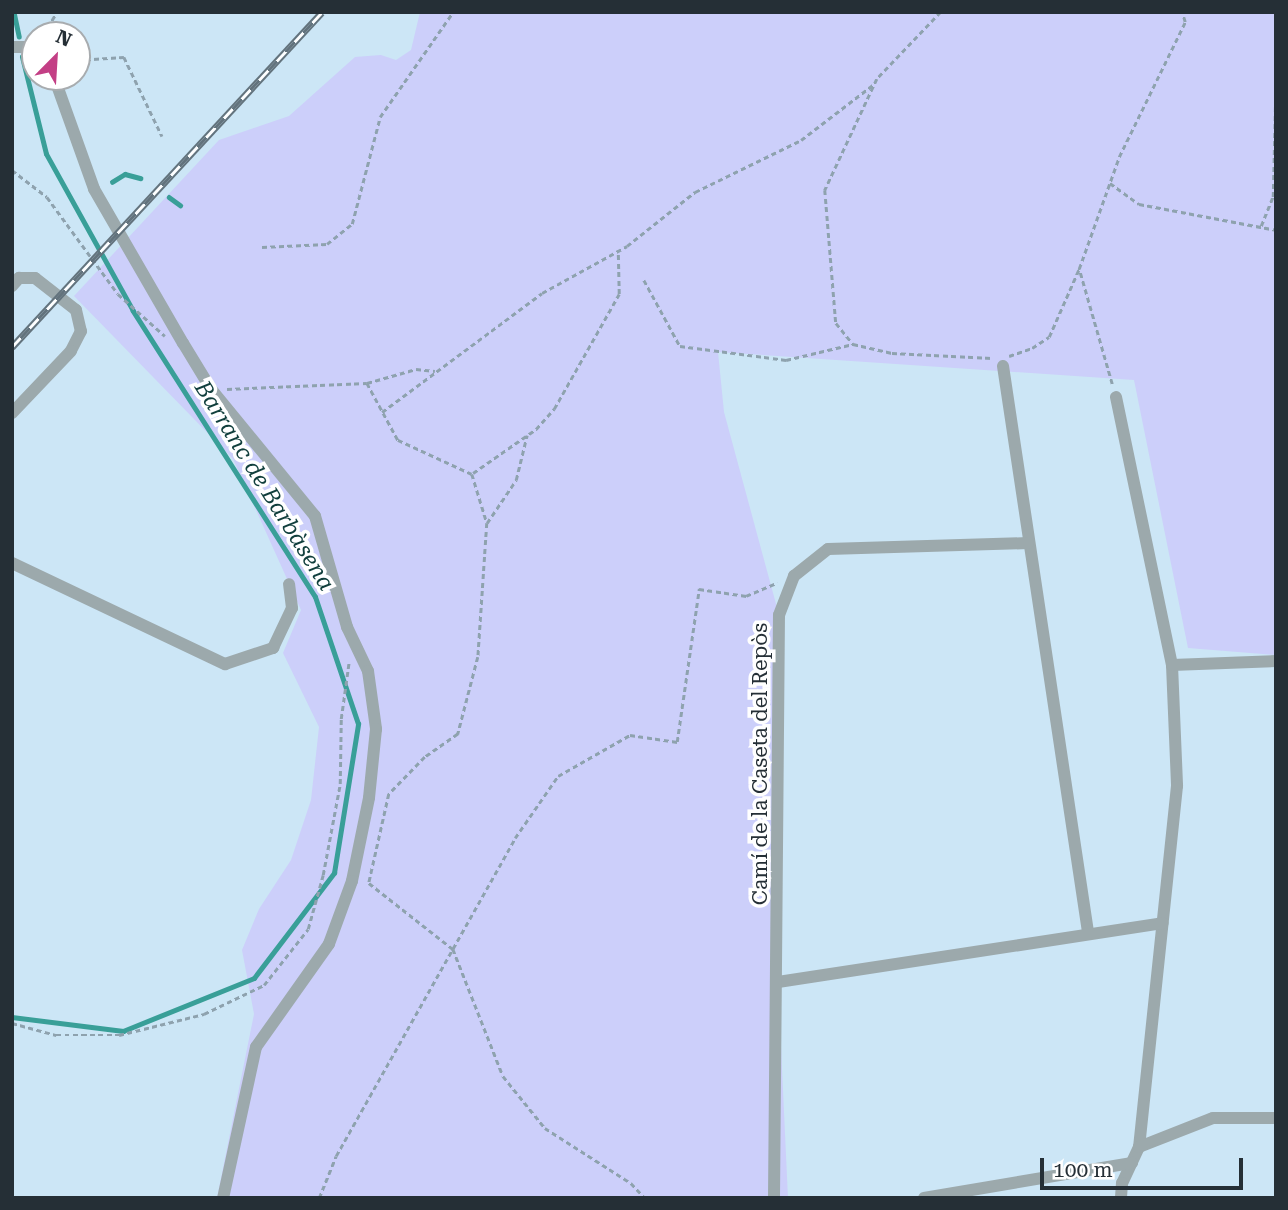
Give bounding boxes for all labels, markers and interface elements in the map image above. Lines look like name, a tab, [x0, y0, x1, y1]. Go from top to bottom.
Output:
north arrow	[21, 21, 91, 91]
text: N	[53, 25, 75, 52]
water label: Barranc de Barbàsena	[188, 376, 340, 596]
street label: Camí de la Caseta del Repòs	[747, 623, 773, 905]
scale bar	[1043, 1144, 1246, 1188]
text: 100 m	[1053, 1158, 1113, 1182]

